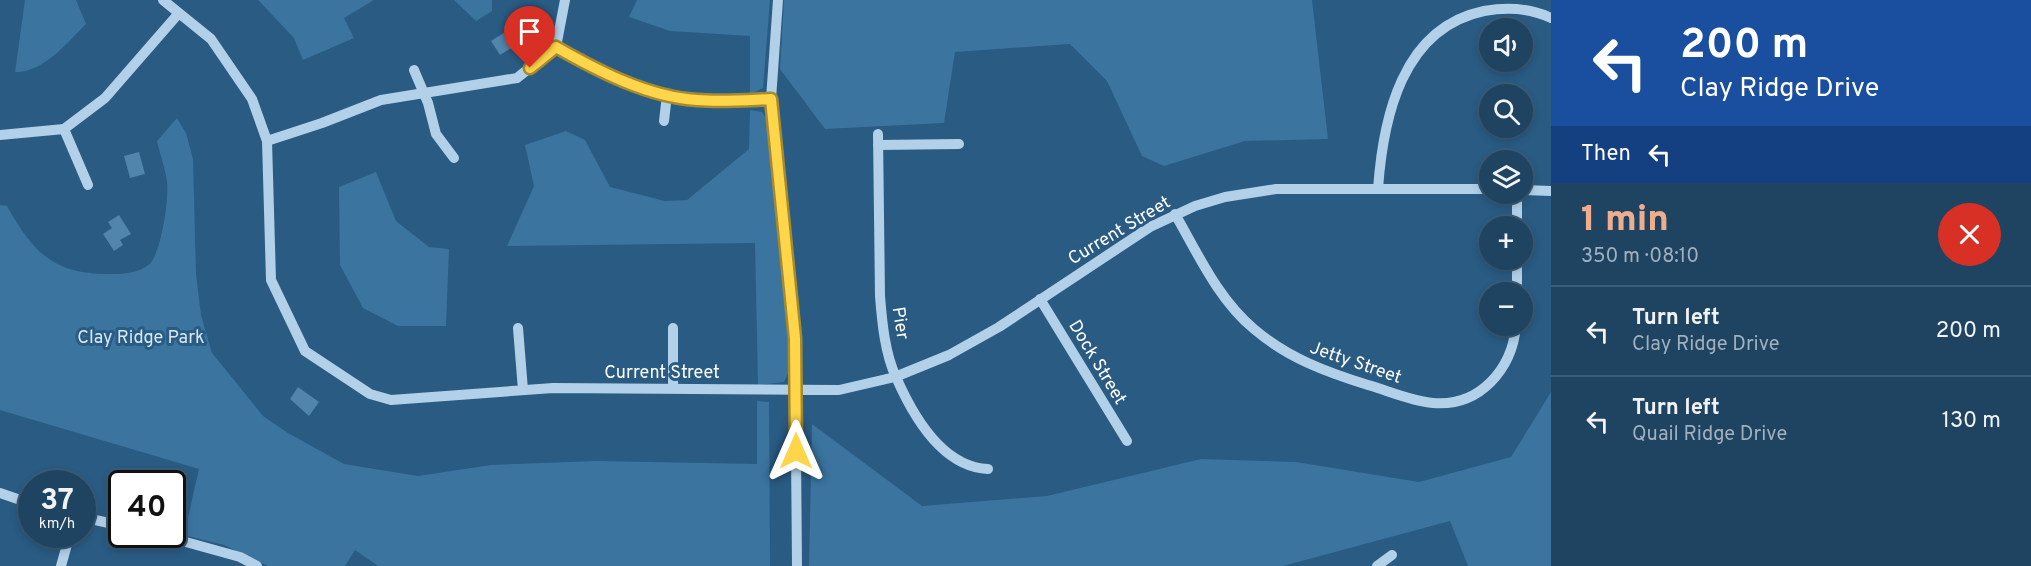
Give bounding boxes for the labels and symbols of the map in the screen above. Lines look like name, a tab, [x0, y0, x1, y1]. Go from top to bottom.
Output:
pin	[504, 6, 555, 68]
street label: Current Street	[1064, 192, 1175, 271]
street label: Pier	[886, 305, 913, 341]
street label: Dock Street	[1062, 316, 1131, 409]
park label: Clay Ridge Park	[77, 327, 205, 350]
street label: Jetty Street	[1307, 337, 1404, 390]
street label: Current Street	[604, 362, 720, 385]
position arrow	[764, 419, 828, 483]
speed limit sign: 40	[108, 470, 186, 548]

